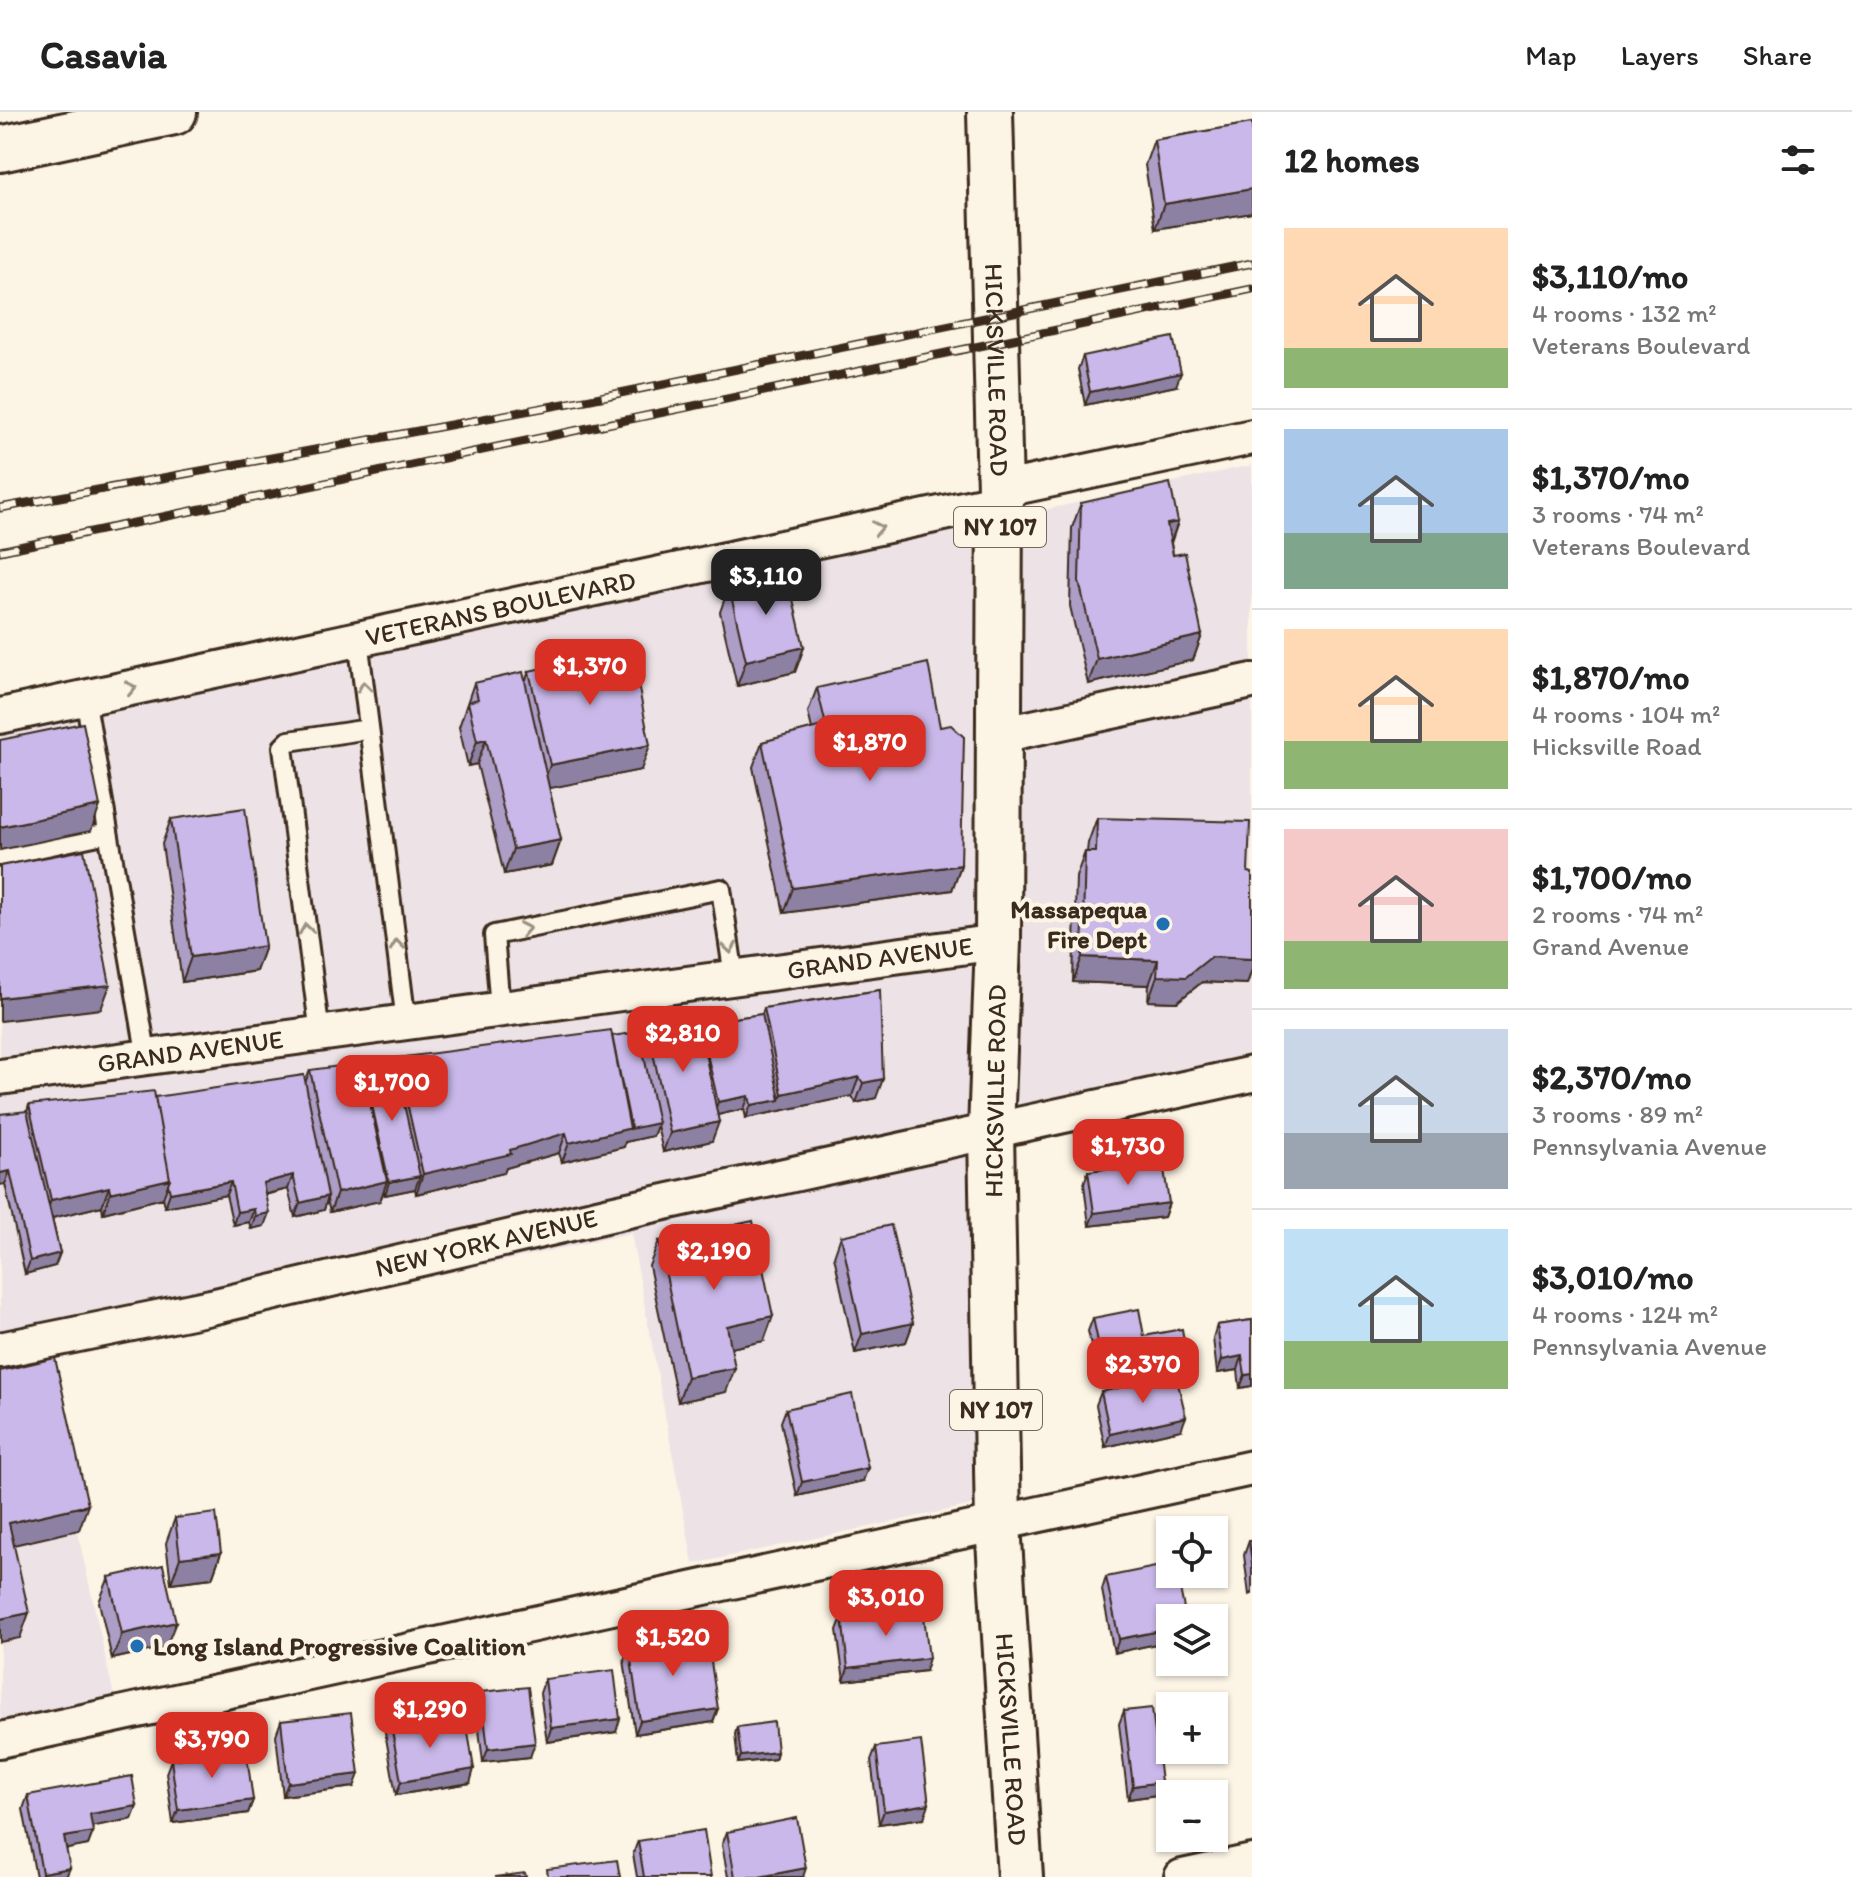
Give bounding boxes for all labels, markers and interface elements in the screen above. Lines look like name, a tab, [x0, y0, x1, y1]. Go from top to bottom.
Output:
text: Casavia	[40, 32, 167, 78]
text: Map	[1525, 38, 1577, 72]
text: Layers	[1621, 38, 1699, 72]
text: Share	[1743, 38, 1812, 72]
icon: filters	[1776, 138, 1820, 182]
text: 12 homes	[1284, 140, 1420, 181]
text: $3,110/mo	[1532, 256, 1688, 297]
icon: home	[1348, 260, 1444, 356]
street label: HICKSVILLE ROAD	[978, 263, 1016, 477]
text: 4 rooms · 132 m²	[1532, 297, 1717, 329]
text: Veterans Boulevard	[1532, 329, 1750, 361]
text: $1,370/mo	[1532, 457, 1690, 498]
icon: home	[1348, 461, 1444, 557]
text: 3 rooms · 74 m²	[1532, 498, 1704, 530]
road number: NY 107	[954, 507, 1046, 547]
one-way arrow	[871, 520, 884, 537]
text: Veterans Boulevard	[1532, 530, 1750, 562]
pin: $3,110	[701, 549, 831, 617]
text: $3,110	[729, 559, 803, 591]
street label: VETERANS BOULEVARD	[363, 564, 639, 653]
pin: $1,370	[525, 639, 655, 707]
text: $1,370	[553, 649, 627, 681]
text: $1,870/mo	[1532, 657, 1690, 698]
icon: home	[1348, 661, 1444, 757]
one-way arrow	[124, 680, 138, 697]
one-way arrow	[356, 680, 373, 694]
text: 4 rooms · 104 m²	[1532, 698, 1720, 730]
pin: $1,870	[805, 715, 935, 783]
text: $1,870	[833, 725, 907, 757]
text: Hicksville Road	[1532, 730, 1702, 762]
text: $1,700/mo	[1532, 857, 1692, 898]
icon: home	[1348, 861, 1444, 957]
place label: Massapequa Fire Dept	[1010, 893, 1147, 955]
text: 2 rooms · 74 m²	[1532, 898, 1703, 930]
marker: Massapequa Fire Dept	[1154, 915, 1172, 933]
one-way arrow	[518, 921, 532, 938]
one-way arrow	[298, 922, 315, 936]
street label: GRAND AVENUE	[785, 930, 975, 986]
text: Grand Avenue	[1532, 930, 1689, 962]
one-way arrow	[388, 938, 405, 951]
one-way arrow	[721, 942, 738, 955]
street label: HICKSVILLE ROAD	[977, 984, 1013, 1198]
pin: $2,810	[618, 1006, 748, 1074]
text: $2,810	[645, 1016, 721, 1048]
street label: GRAND AVENUE	[95, 1023, 285, 1080]
pin: $1,700	[327, 1055, 457, 1123]
text: $2,370/mo	[1532, 1057, 1692, 1098]
icon: home	[1348, 1061, 1444, 1157]
text: $1,700	[354, 1065, 430, 1097]
text: 3 rooms · 89 m²	[1532, 1098, 1703, 1130]
pin: $1,730	[1063, 1119, 1193, 1187]
text: $1,730	[1091, 1129, 1165, 1161]
text: Pennsylvania Avenue	[1532, 1130, 1767, 1162]
street label: NEW YORK AVENUE	[372, 1201, 600, 1284]
pin: $2,190	[649, 1224, 779, 1292]
text: $2,190	[677, 1234, 751, 1266]
text: $3,010/mo	[1532, 1257, 1694, 1298]
icon: home	[1348, 1261, 1444, 1357]
text: 4 rooms · 124 m²	[1532, 1298, 1718, 1330]
text: Pennsylvania Avenue	[1532, 1330, 1767, 1362]
pin: $2,370	[1078, 1337, 1208, 1405]
text: $2,370	[1105, 1347, 1181, 1379]
road number: NY 107	[950, 1390, 1042, 1430]
map controls	[1156, 1516, 1228, 1852]
button: locate	[1156, 1516, 1228, 1588]
pin: $3,010	[821, 1570, 951, 1638]
text: $3,010	[847, 1580, 925, 1612]
button: layers	[1156, 1604, 1228, 1676]
pin: $1,520	[608, 1610, 738, 1678]
text: $1,520	[636, 1620, 710, 1652]
place label: Long Island Progressive Coalition	[153, 1630, 526, 1662]
street label: HICKSVILLE ROAD	[989, 1632, 1034, 1847]
marker: Long Island Progressive Coalition	[128, 1637, 146, 1655]
pin: $1,290	[365, 1682, 495, 1750]
text: $1,290	[393, 1692, 467, 1724]
button: +	[1156, 1692, 1228, 1764]
pin: $3,790	[147, 1712, 277, 1780]
text: $3,790	[174, 1722, 250, 1754]
button: −	[1156, 1780, 1228, 1852]

